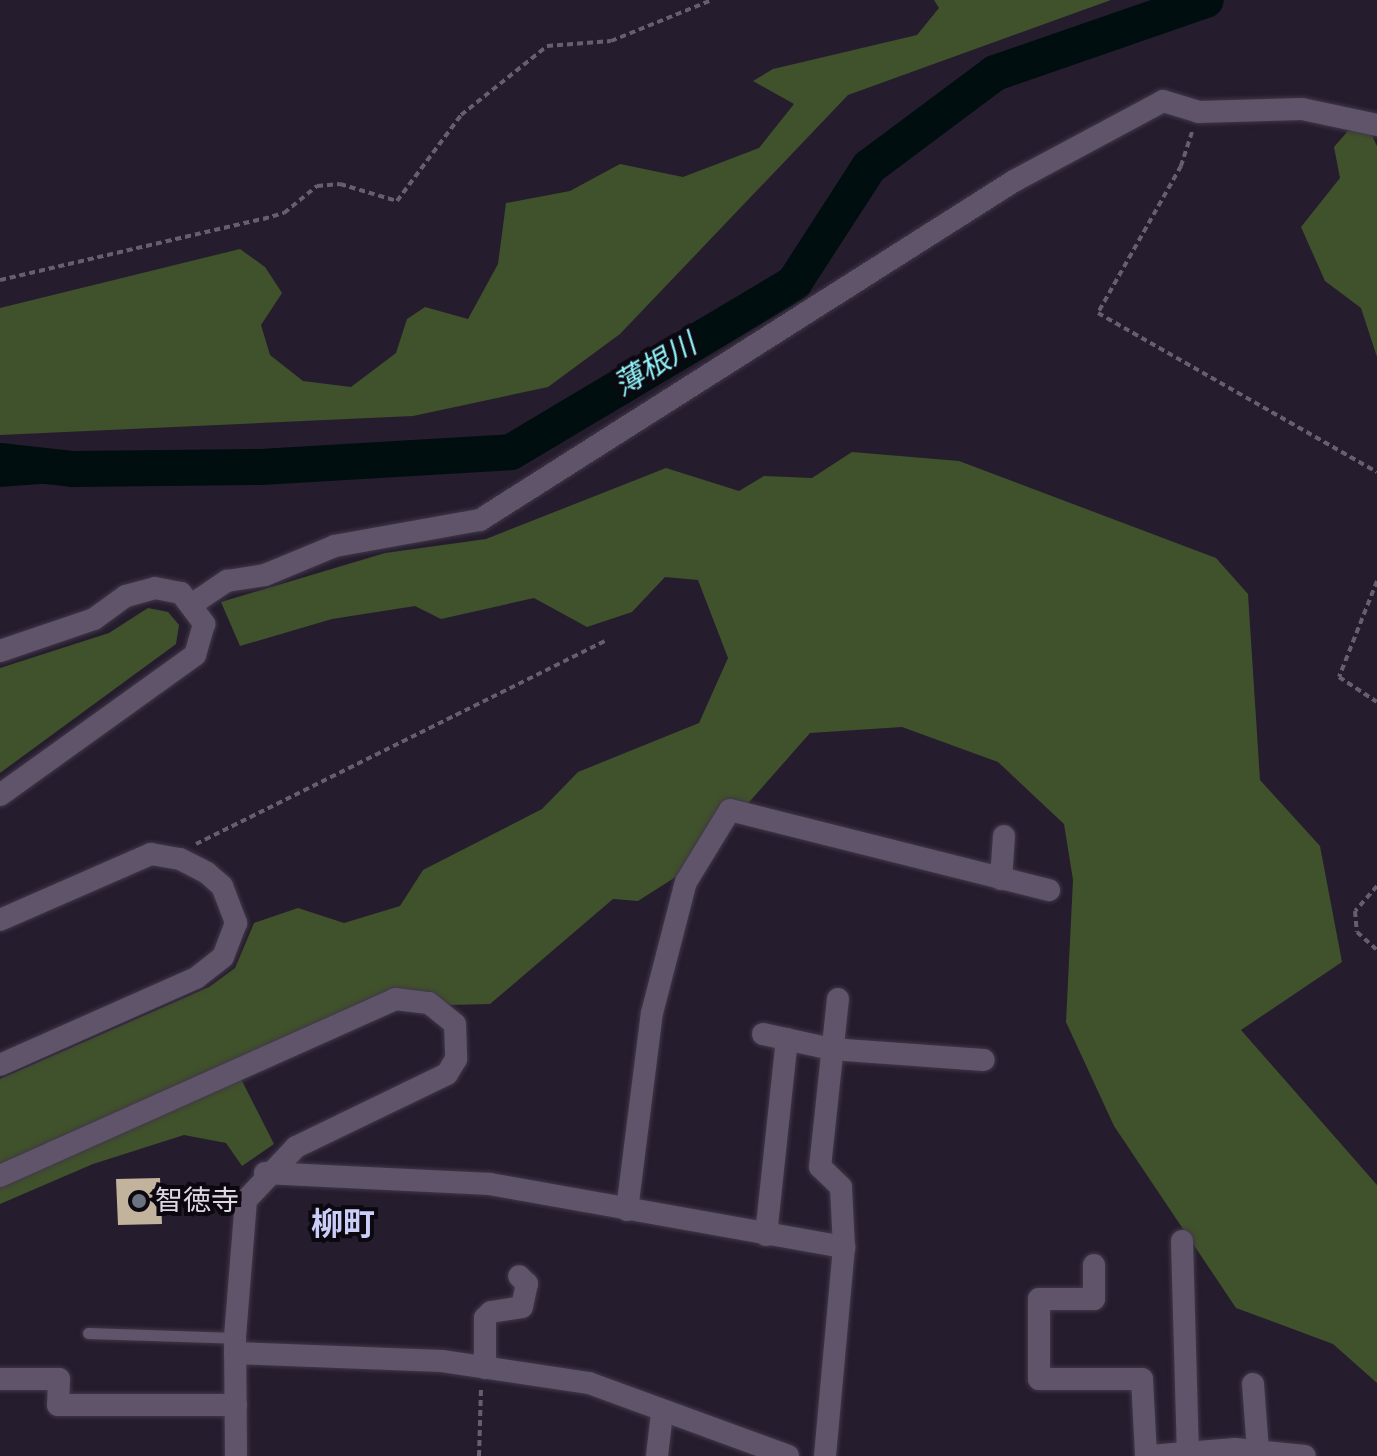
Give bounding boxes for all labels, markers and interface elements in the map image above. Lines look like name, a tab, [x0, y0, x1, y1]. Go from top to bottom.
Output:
water label: 薄根川	[607, 326, 703, 404]
place label: 智徳寺	[155, 1184, 239, 1218]
marker: 智徳寺	[130, 1192, 148, 1210]
district label: 柳町	[311, 1205, 375, 1243]

